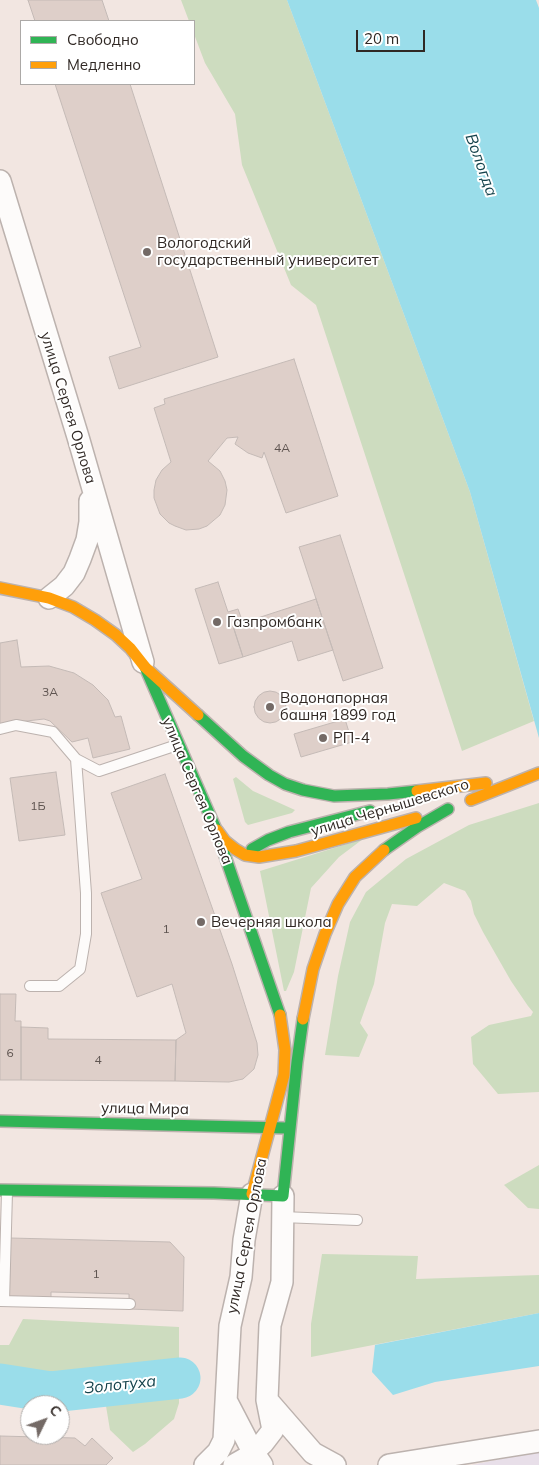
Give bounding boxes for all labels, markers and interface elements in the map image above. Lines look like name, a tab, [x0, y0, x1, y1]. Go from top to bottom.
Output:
legend	[20, 20, 195, 85]
scale bar	[359, 20, 428, 52]
text: 20 m	[364, 29, 399, 48]
text: Свободно	[67, 30, 139, 49]
text: Медленно	[67, 55, 141, 74]
water label: Вологда	[461, 131, 501, 199]
place label: Вологодский государственный университет	[157, 234, 379, 269]
marker: Вологодский государственный университет	[141, 246, 153, 258]
street label: улица Сергея Орлова	[36, 330, 100, 486]
house number: 4А	[274, 441, 290, 455]
place label: Газпромбанк	[227, 613, 322, 631]
marker: Газпромбанк	[211, 616, 223, 628]
house number: 3А	[42, 685, 58, 699]
place label: Водонапорная башня 1899 год	[280, 689, 396, 724]
marker: Водонапорная башня 1899 год	[264, 701, 276, 713]
street label: улица Сергея Орлова	[158, 715, 236, 867]
place label: РП-4	[333, 729, 370, 747]
marker: РП-4	[317, 732, 329, 744]
street label: улица Чернышевского	[309, 775, 471, 841]
house number: 1Б	[30, 799, 46, 813]
place label: Вечерняя школа	[211, 913, 332, 931]
marker: Вечерняя школа	[195, 916, 207, 928]
house number: 1	[162, 922, 170, 936]
house number: 6	[6, 1046, 14, 1060]
house number: 4	[94, 1053, 102, 1067]
street label: улица Мира	[101, 1099, 189, 1119]
street label: улица Сергея Орлова	[223, 1157, 271, 1315]
house number: 1	[92, 1267, 100, 1281]
water label: Золотуха	[83, 1372, 157, 1398]
north arrow	[20, 1395, 70, 1445]
text: С	[46, 1401, 65, 1420]

